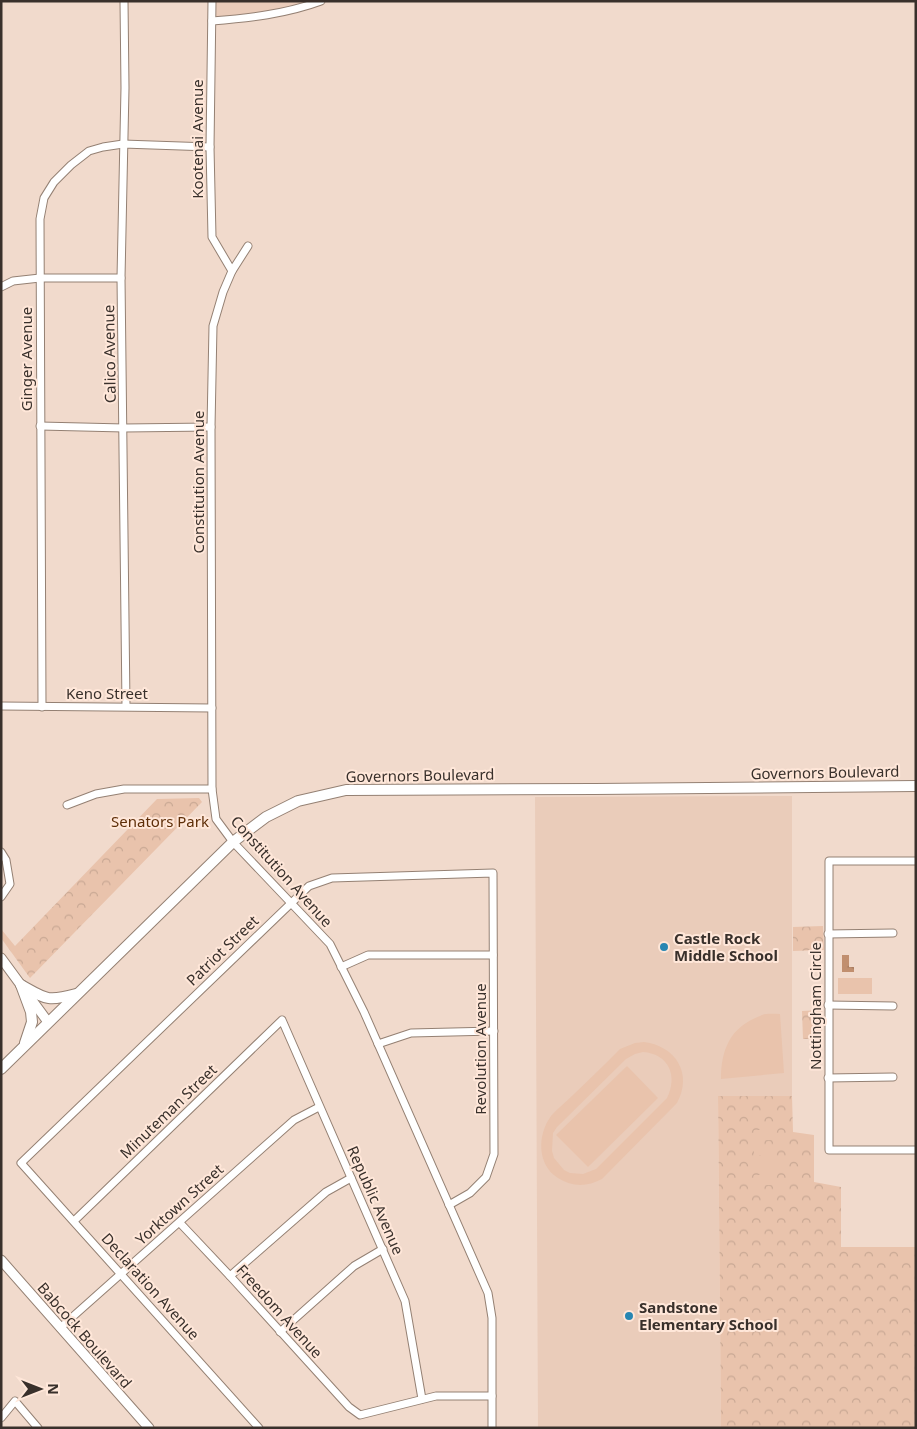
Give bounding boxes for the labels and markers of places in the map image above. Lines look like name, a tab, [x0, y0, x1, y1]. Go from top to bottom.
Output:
place label: Castle Rock Middle School	[674, 928, 778, 965]
marker: Castle Rock Middle School	[658, 941, 670, 953]
place label: Sandstone Elementary School	[639, 1297, 778, 1334]
marker: Sandstone Elementary School	[623, 1310, 635, 1322]

